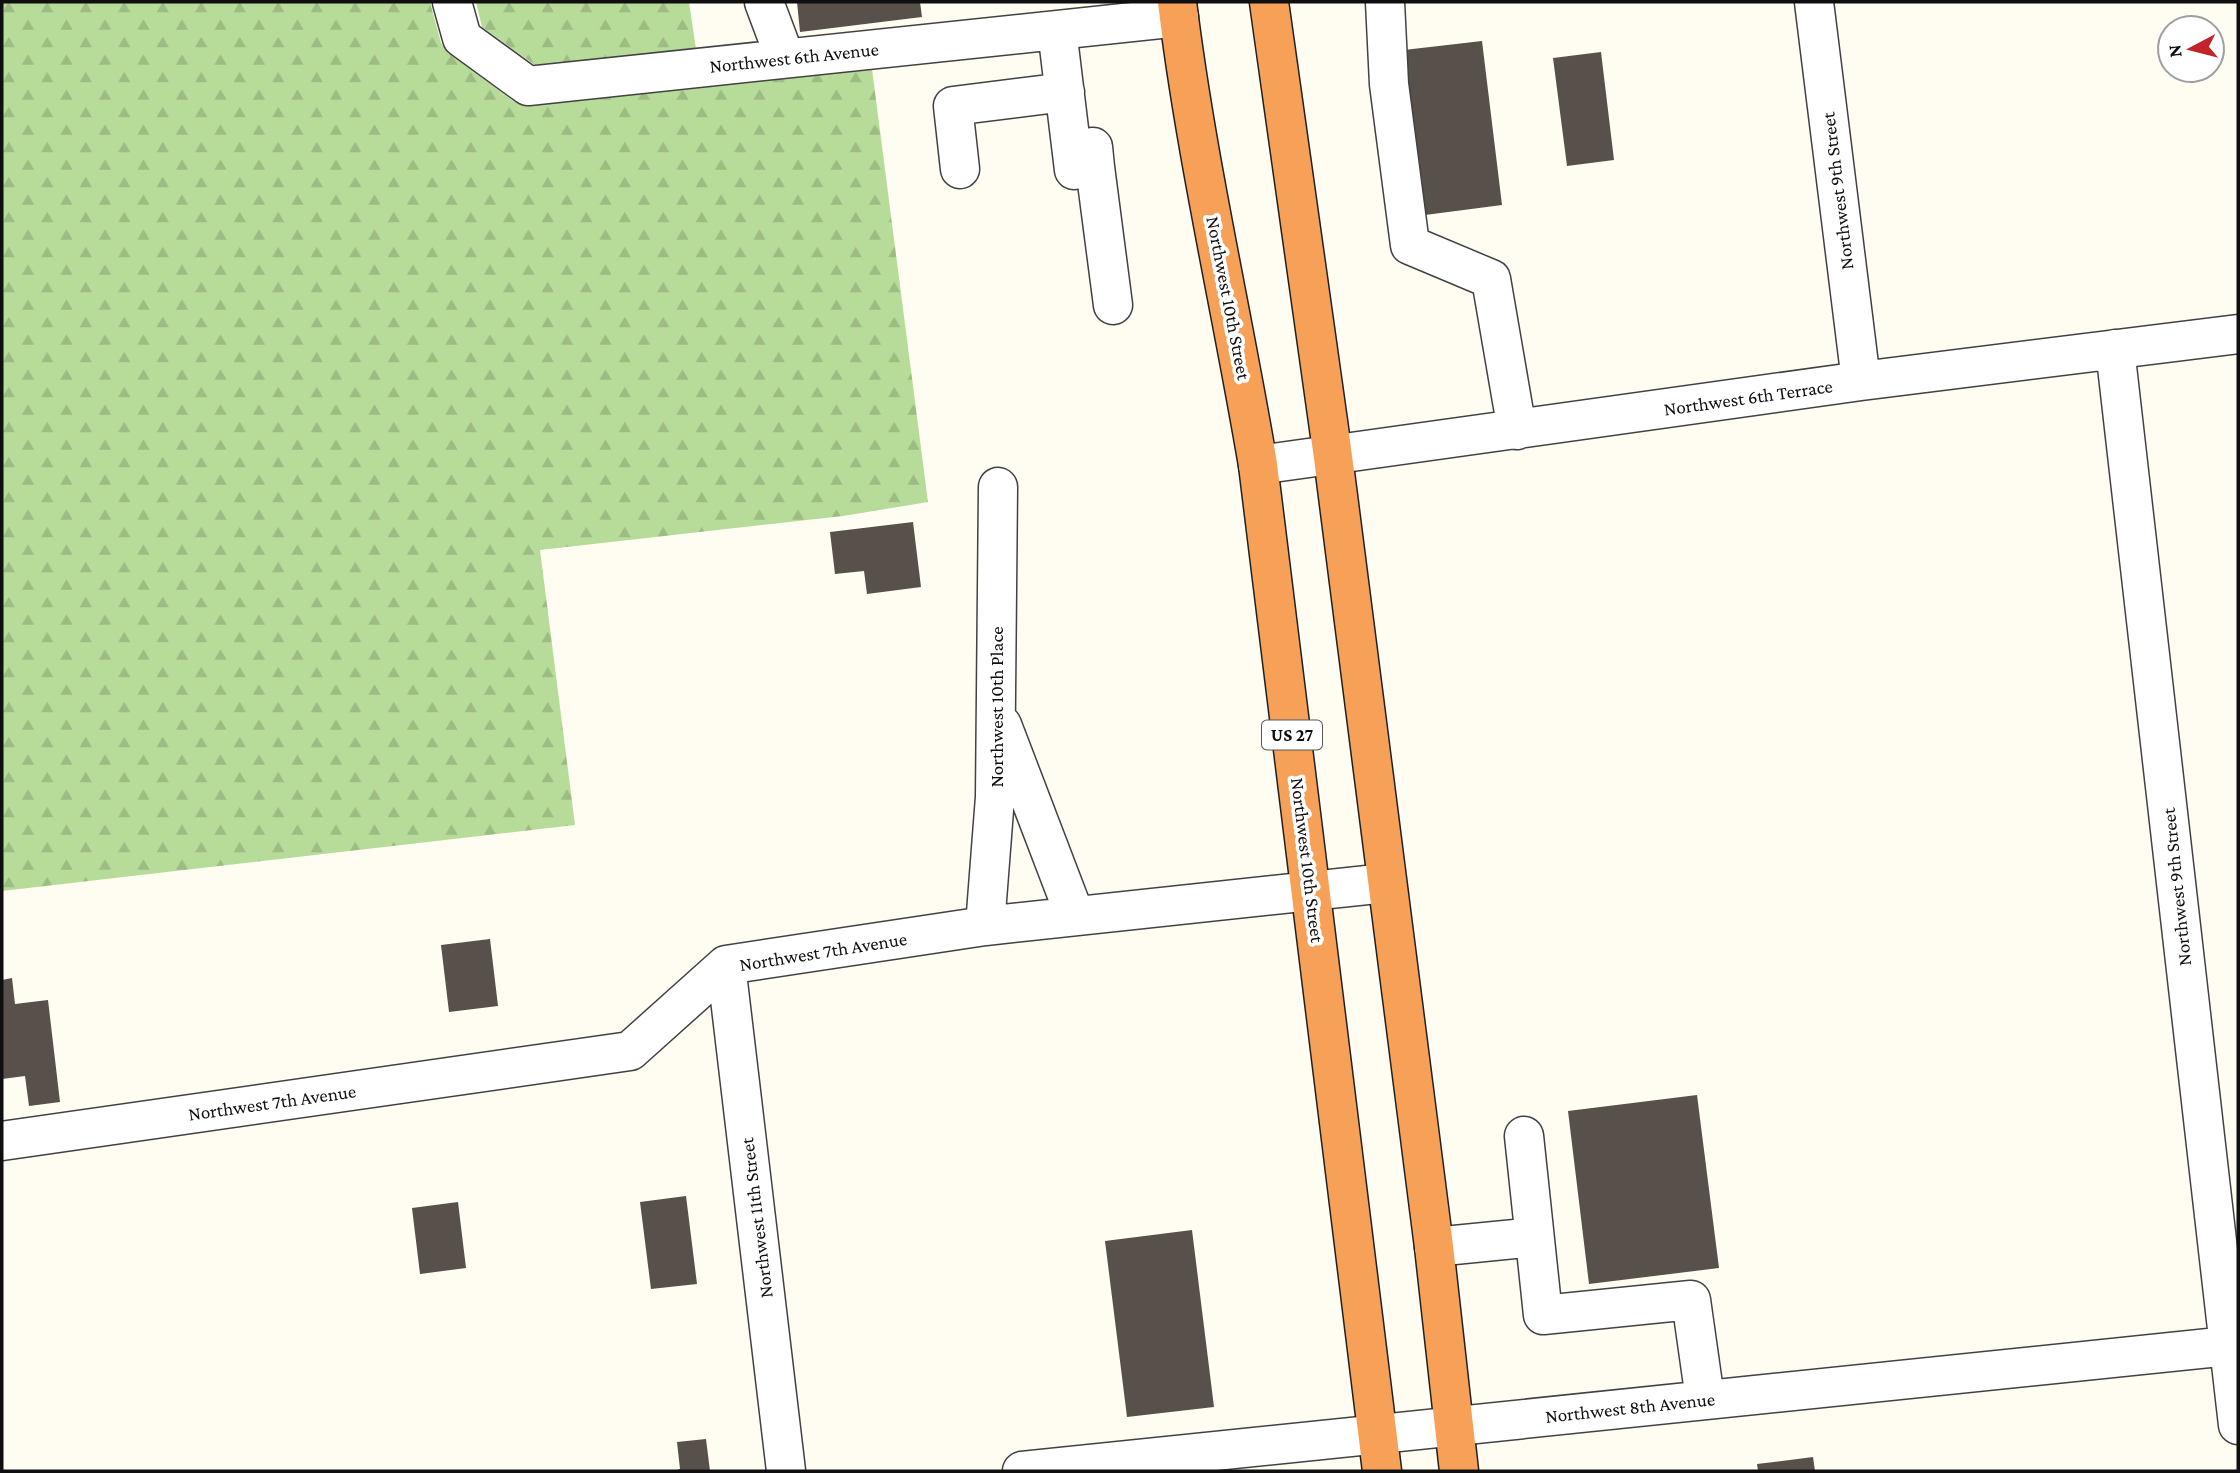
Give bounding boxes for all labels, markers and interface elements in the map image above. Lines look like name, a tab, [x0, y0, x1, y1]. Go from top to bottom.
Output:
north arrow	[2156, 14, 2226, 84]
street label: Northwest 6th Avenue	[708, 38, 880, 77]
text: N	[2163, 43, 2186, 59]
street label: Northwest 9th Street	[1817, 110, 1858, 271]
street label: Northwest 10th Street	[1202, 215, 1255, 382]
street label: Northwest 6th Terrace	[1662, 375, 1834, 420]
street label: Northwest 10th Place	[986, 626, 1007, 788]
road number: US 27	[1262, 720, 1322, 750]
street label: Northwest 10th Street	[1287, 776, 1328, 944]
street label: Northwest 9th Street	[2158, 806, 2195, 967]
street label: Northwest 7th Avenue	[738, 928, 908, 975]
street label: Northwest 7th Avenue	[187, 1080, 357, 1125]
street label: Northwest 11th Street	[736, 1136, 777, 1299]
street label: Northwest 8th Avenue	[1544, 1388, 1716, 1427]

